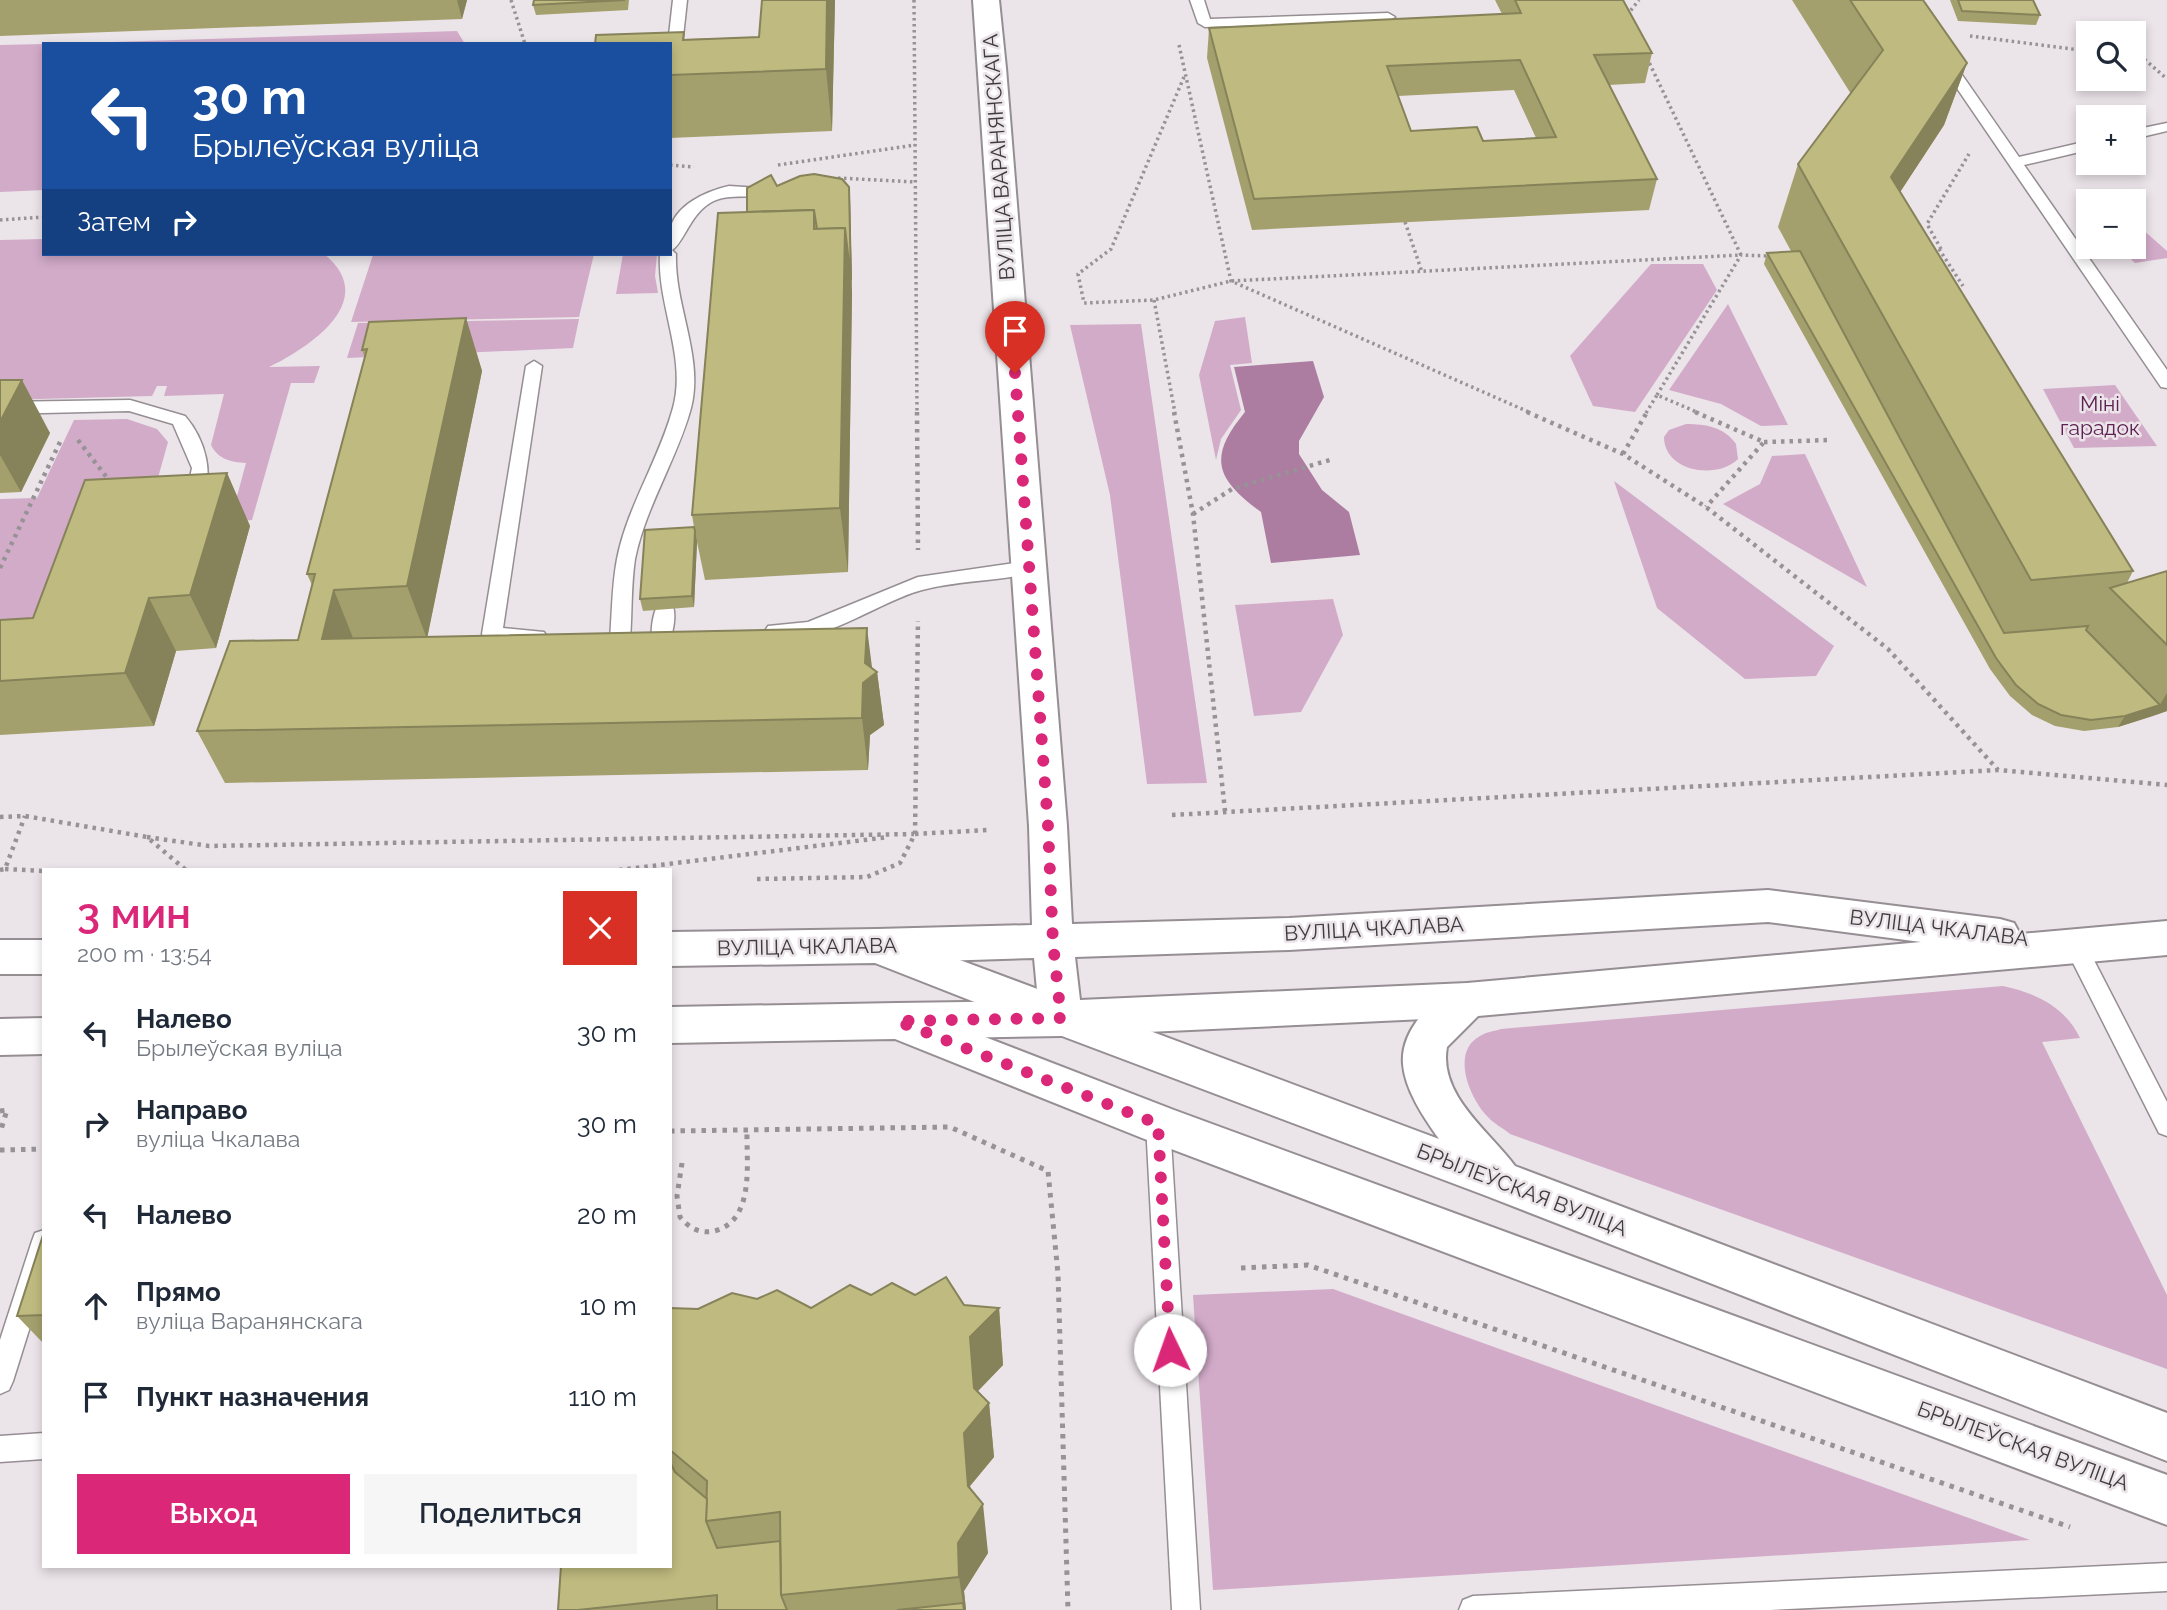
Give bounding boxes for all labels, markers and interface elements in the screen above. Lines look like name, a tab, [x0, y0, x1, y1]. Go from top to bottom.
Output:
map controls	[2076, 21, 2146, 259]
button: search	[2076, 21, 2146, 91]
street label: ВУЛІЦА ВАРАНЯНСКАГА	[977, 33, 1020, 281]
text: 30 m	[192, 68, 307, 125]
icon: left	[77, 70, 168, 161]
button: +	[2076, 105, 2146, 175]
text: Брылеўская вуліца	[192, 127, 480, 164]
button: −	[2076, 189, 2146, 259]
icon: right	[165, 203, 203, 241]
text: Затем	[77, 207, 151, 237]
pin	[985, 301, 1045, 373]
icon: arrive	[996, 312, 1034, 350]
park label: Міні гарадок	[2060, 391, 2140, 440]
text: 3 мин	[77, 889, 191, 938]
button: close	[563, 891, 637, 965]
street label: ВУЛІЦА ЧКАЛАВА	[1848, 904, 2030, 951]
street label: ВУЛІЦА ЧКАЛАВА	[1283, 911, 1465, 946]
street label: ВУЛІЦА ЧКАЛАВА	[717, 932, 897, 961]
text: 200 m · 13:54	[77, 940, 212, 967]
text: Налево	[136, 1004, 232, 1034]
icon: left	[77, 1014, 115, 1052]
text: 30 m	[577, 1018, 637, 1048]
text: Брылеўская вуліца	[136, 1034, 343, 1061]
text: Направо	[136, 1095, 247, 1125]
icon: right	[77, 1105, 115, 1143]
text: 30 m	[577, 1109, 637, 1139]
text: вуліца Чкалава	[136, 1125, 300, 1152]
street label: БРЫЛЕЎСКАЯ ВУЛІЦА	[1413, 1138, 1631, 1241]
icon: left	[77, 1196, 115, 1234]
text: Налево	[136, 1200, 232, 1230]
text: 20 m	[577, 1200, 637, 1230]
text: Прямо	[136, 1277, 221, 1307]
icon: ahead	[77, 1287, 115, 1325]
text: 10 m	[579, 1291, 637, 1321]
text: вуліца Варанянскага	[136, 1307, 363, 1334]
position arrow	[1133, 1313, 1207, 1387]
icon: arrive	[77, 1378, 115, 1416]
text: Пункт назначения	[136, 1382, 369, 1412]
text: 110 m	[568, 1382, 637, 1412]
street label: БРЫЛЕЎСКАЯ ВУЛІЦА	[1914, 1396, 2132, 1495]
button: Выход	[77, 1474, 350, 1554]
button: Поделиться	[364, 1474, 637, 1554]

